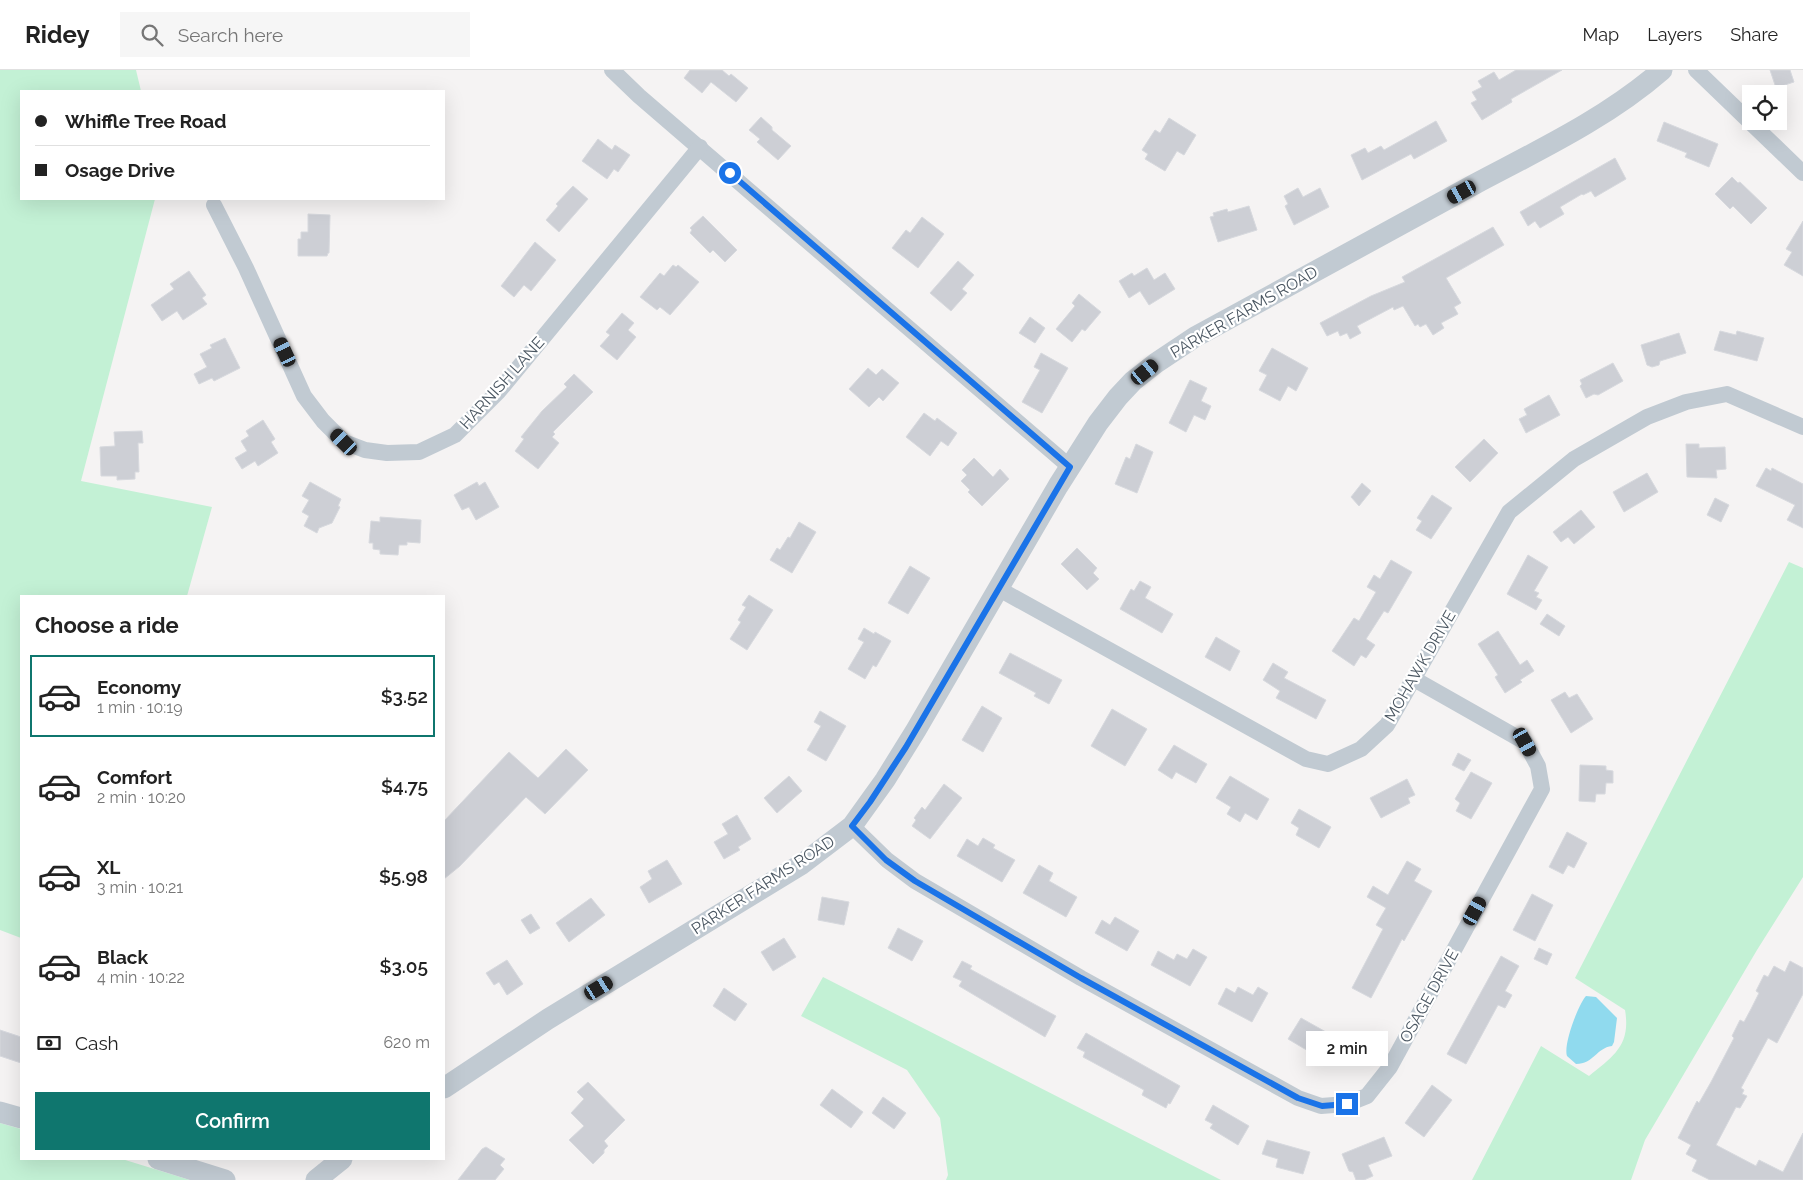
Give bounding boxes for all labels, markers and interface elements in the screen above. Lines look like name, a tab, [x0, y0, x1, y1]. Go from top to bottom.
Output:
search box	[120, 12, 470, 57]
text: Ridey	[25, 20, 90, 49]
icon: search	[138, 21, 166, 49]
text: Search here	[178, 24, 283, 46]
text: Map	[1583, 24, 1619, 45]
text: Layers	[1647, 24, 1702, 45]
text: Share	[1730, 24, 1778, 45]
map controls	[1742, 85, 1787, 130]
button: locate	[1742, 85, 1787, 130]
text: Whiffle Tree Road	[65, 110, 227, 132]
text: Osage Drive	[65, 159, 175, 181]
route start	[719, 162, 741, 184]
car	[1445, 178, 1478, 206]
street label: PARKER FARMS ROAD	[1167, 262, 1321, 362]
street label: HARNISH LANE	[456, 333, 548, 433]
car	[271, 335, 298, 369]
car	[1128, 357, 1161, 387]
car	[328, 426, 359, 458]
street label: MOHAWK DRIVE	[1380, 607, 1460, 725]
text: Choose a ride	[35, 612, 179, 638]
icon: car	[37, 674, 82, 719]
text: Economy	[97, 676, 181, 698]
text: $3.52	[381, 685, 428, 707]
text: 1 min · 10:19	[97, 698, 183, 717]
car	[1511, 725, 1538, 759]
icon: car	[37, 764, 82, 809]
text: Comfort	[97, 766, 172, 788]
text: $4.75	[381, 775, 428, 797]
text: 2 min · 10:20	[97, 788, 186, 807]
street label: PARKER FARMS ROAD	[688, 832, 838, 938]
icon: car	[37, 854, 82, 899]
text: XL	[97, 856, 120, 878]
text: $5.98	[379, 865, 428, 887]
text: 3 min · 10:21	[97, 878, 183, 897]
car	[1461, 894, 1488, 928]
icon: car	[37, 944, 82, 989]
text: Black	[97, 946, 148, 968]
street label: OSAGE DRIVE	[1396, 946, 1463, 1046]
text: $3.05	[380, 955, 428, 977]
text: 4 min · 10:22	[97, 968, 185, 987]
car	[582, 974, 615, 1002]
icon: cash	[35, 1029, 63, 1057]
text: Cash	[75, 1032, 119, 1054]
callout: 2 min	[1306, 1032, 1388, 1066]
text: 620 m	[383, 1033, 430, 1052]
text: 2 min	[1327, 1039, 1368, 1058]
button: Confirm	[35, 1092, 430, 1150]
route end	[1336, 1093, 1358, 1115]

